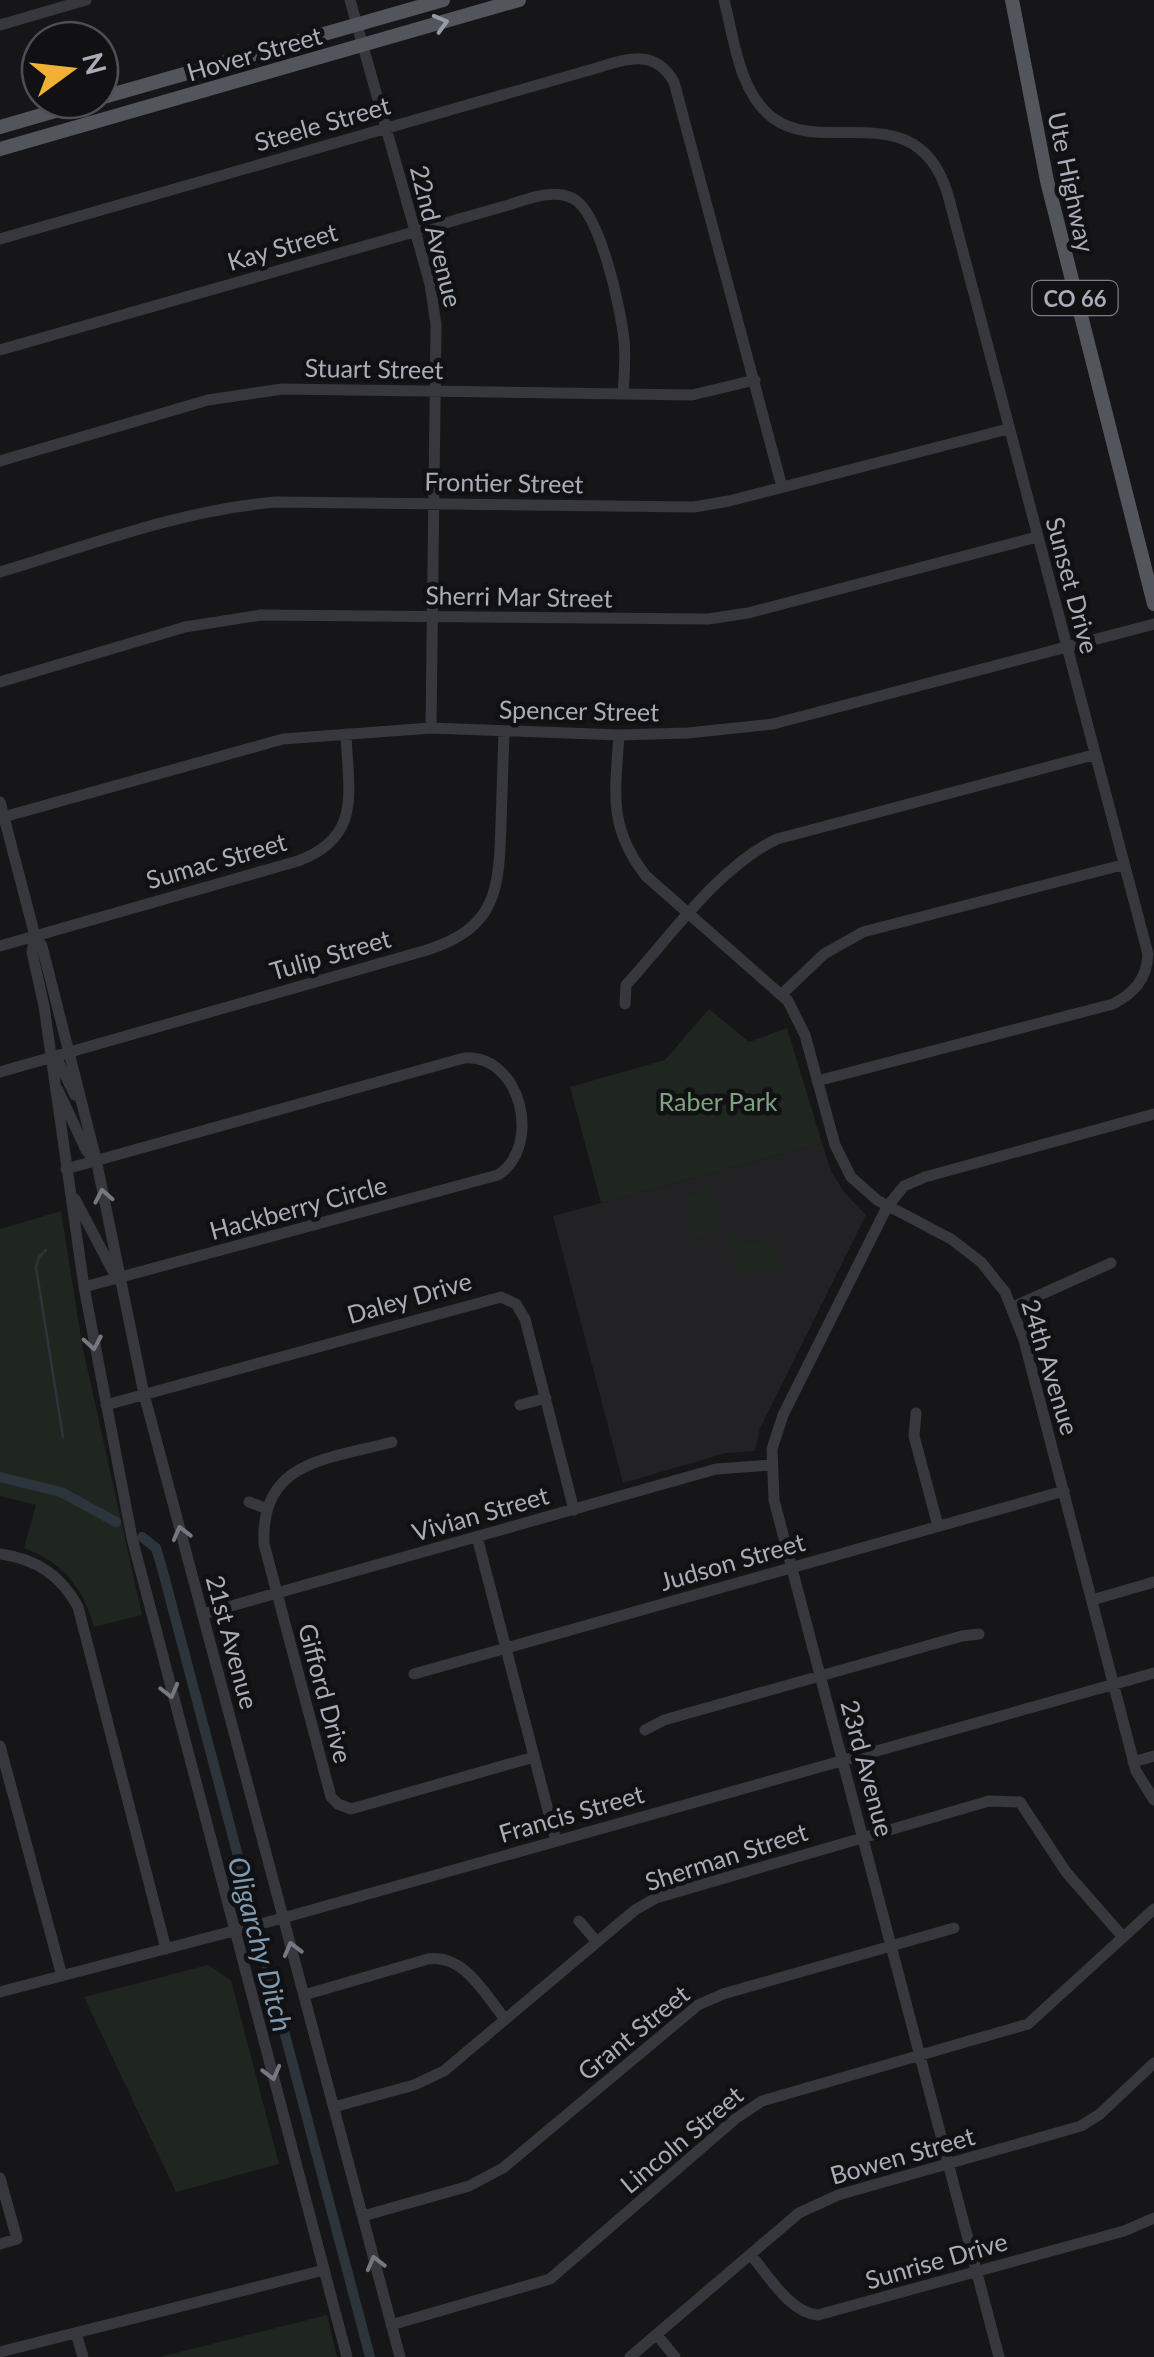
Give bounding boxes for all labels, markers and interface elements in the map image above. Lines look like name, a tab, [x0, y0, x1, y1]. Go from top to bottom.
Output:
one-way arrow	[432, 14, 449, 35]
street label: Hover Street	[183, 19, 325, 87]
north arrow	[20, 20, 120, 120]
text: N	[76, 48, 114, 78]
street label: Steele Street	[251, 89, 393, 157]
street label: Ute Highway	[1042, 109, 1102, 255]
street label: 22nd Avenue	[405, 162, 469, 310]
street label: Kay Street	[223, 216, 341, 276]
road number: CO 66	[1032, 281, 1118, 315]
street label: Stuart Street	[304, 352, 444, 384]
street label: Frontier Street	[424, 466, 584, 498]
street label: Sunset Drive	[1040, 513, 1106, 657]
street label: Sherri Mar Street	[425, 579, 613, 613]
street label: Spencer Street	[499, 694, 659, 726]
street label: Sumac Street	[142, 826, 290, 894]
street label: Tulip Street	[266, 922, 394, 986]
park label: Raber Park	[659, 1086, 778, 1116]
street label: Hackberry Circle	[206, 1169, 390, 1245]
one-way arrow	[93, 1188, 114, 1204]
street label: Daley Drive	[343, 1265, 475, 1329]
street label: 24th Avenue	[1016, 1296, 1086, 1438]
one-way arrow	[82, 1335, 103, 1351]
street label: Vivian Street	[408, 1479, 552, 1547]
one-way arrow	[172, 1525, 193, 1542]
street label: Judson Street	[656, 1526, 808, 1596]
street label: 21st Avenue	[201, 1572, 265, 1712]
street label: Gifford Drive	[293, 1620, 359, 1766]
one-way arrow	[159, 1682, 180, 1699]
street label: 23rd Avenue	[835, 1697, 901, 1839]
street label: Francis Street	[495, 1778, 647, 1848]
street label: Sherman Street	[641, 1816, 811, 1896]
water label: Oligarchy Ditch	[221, 1853, 301, 2035]
one-way arrow	[282, 1941, 303, 1958]
street label: Grant Street	[571, 1978, 695, 2086]
one-way arrow	[260, 2064, 281, 2081]
street label: Lincoln Street	[614, 2079, 748, 2199]
street label: Bowen Street	[826, 2120, 978, 2190]
street label: Sunrise Drive	[862, 2225, 1010, 2295]
one-way arrow	[366, 2255, 387, 2272]

